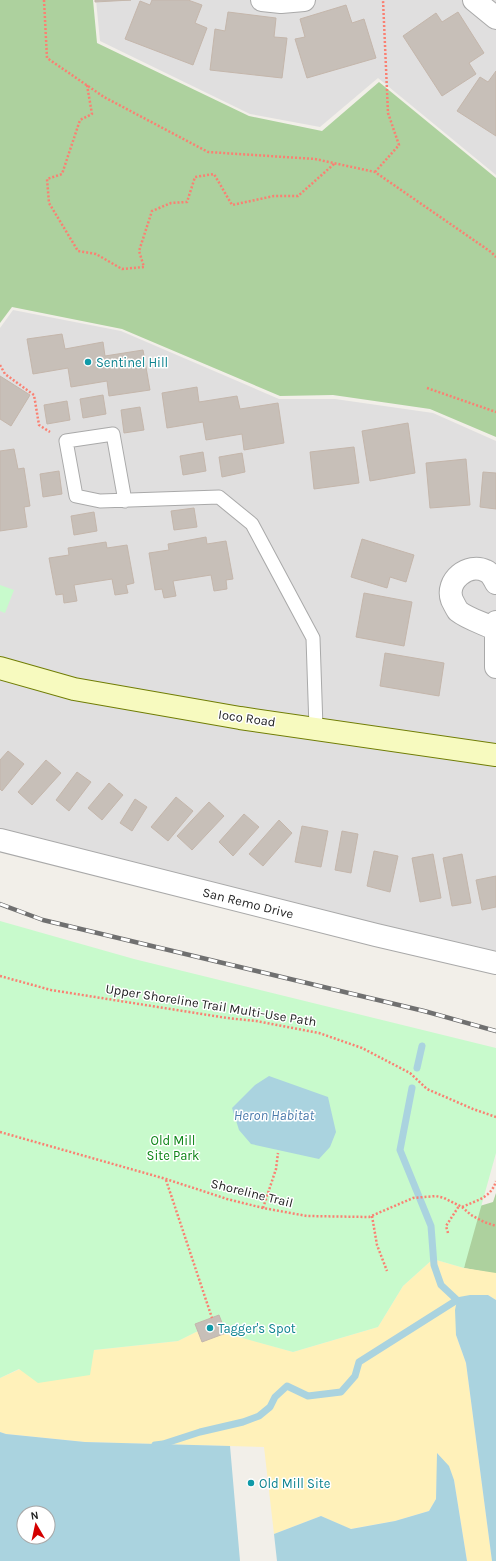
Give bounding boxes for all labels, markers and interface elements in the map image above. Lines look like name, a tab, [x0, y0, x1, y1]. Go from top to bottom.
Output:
place label: Sentinel Hill	[96, 355, 168, 370]
marker: Sentinel Hill	[83, 357, 93, 367]
street label: Ioco Road	[217, 707, 277, 729]
street label: San Remo Drive	[201, 884, 295, 922]
street label: Upper Shoreline Trail Multi-Use Path	[104, 981, 318, 1029]
water label: Heron Habitat	[234, 1107, 314, 1124]
park label: Old Mill Site Park	[147, 1133, 199, 1163]
street label: Shoreline Trail	[209, 1176, 295, 1210]
place label: Tagger's Spot	[218, 1321, 296, 1336]
marker: Tagger's Spot	[205, 1323, 215, 1333]
place label: Old Mill Site	[259, 1476, 331, 1491]
marker: Old Mill Site	[246, 1478, 256, 1488]
north arrow	[16, 1505, 56, 1545]
text: N	[30, 1509, 39, 1523]

